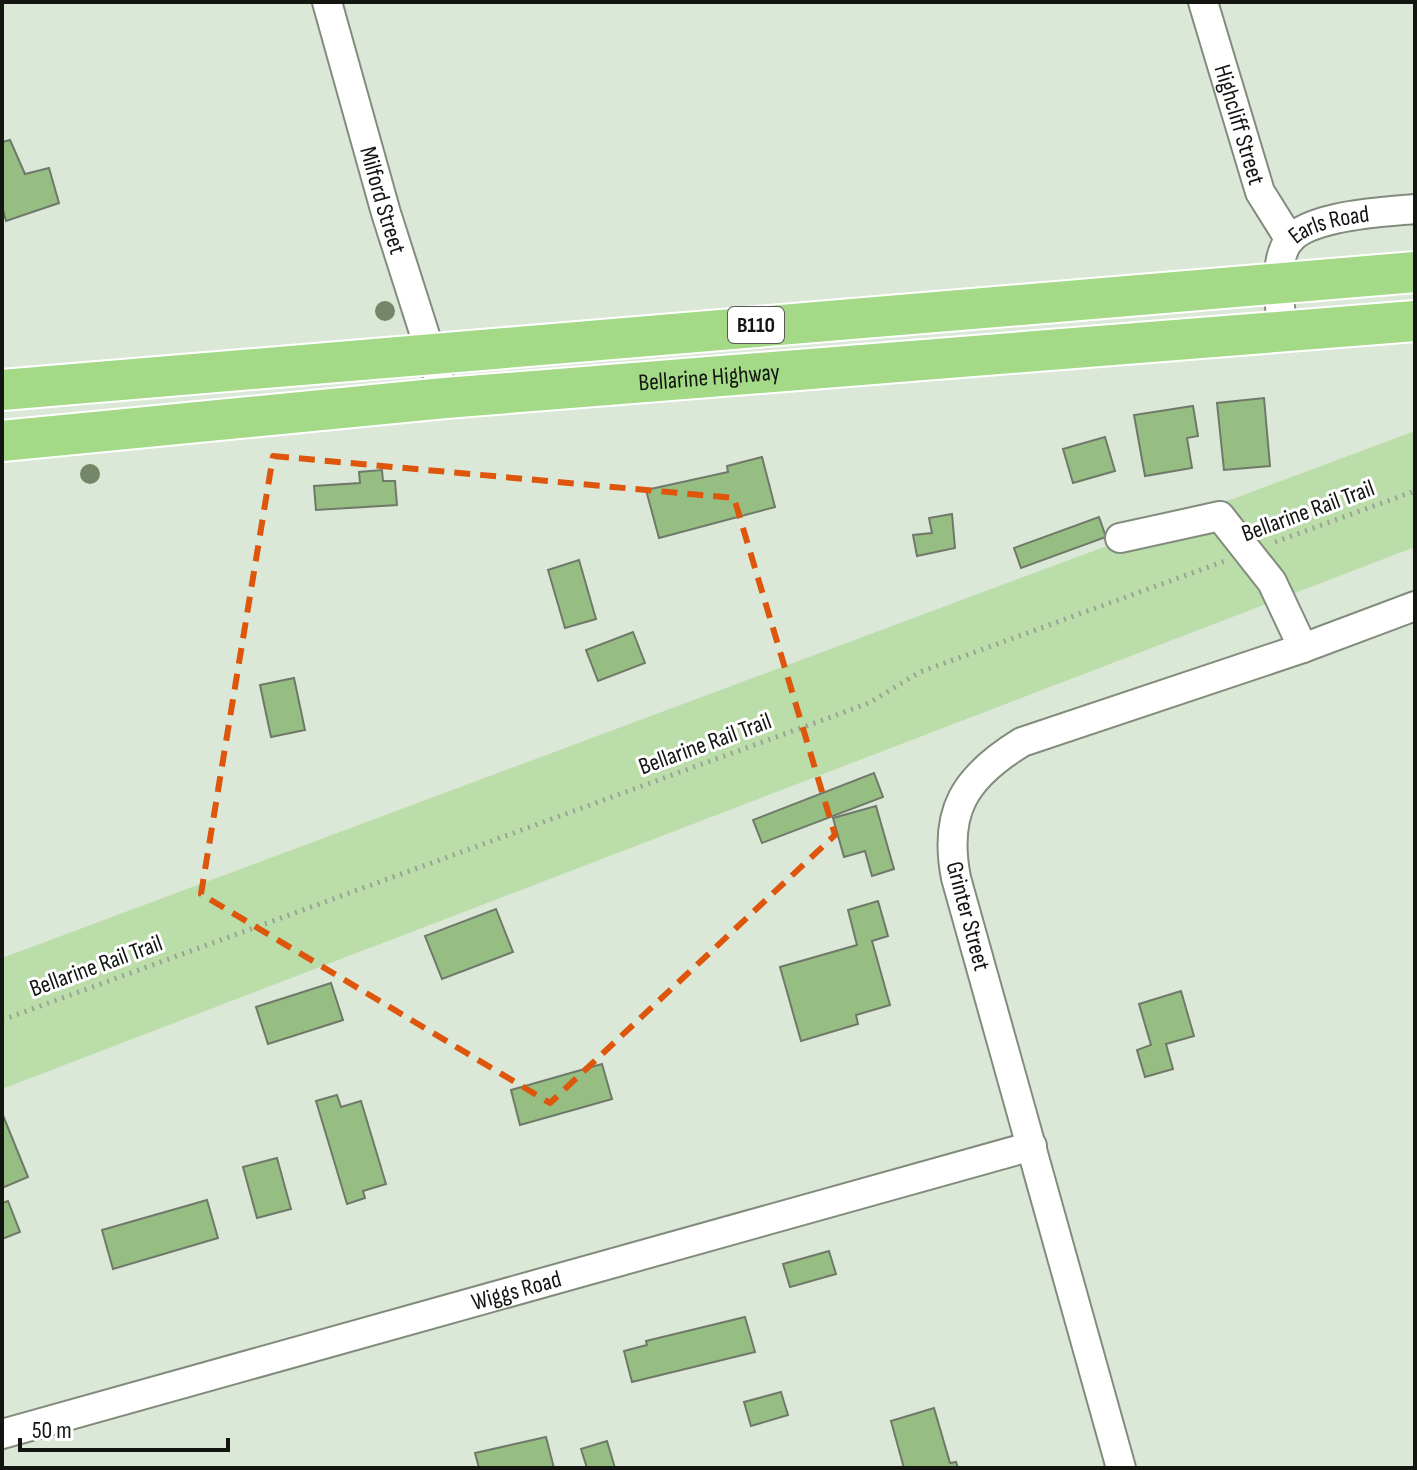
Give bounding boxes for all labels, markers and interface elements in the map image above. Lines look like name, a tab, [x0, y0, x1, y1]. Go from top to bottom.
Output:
street label: Highcliff Street	[1208, 61, 1271, 188]
street label: Milford Street	[354, 143, 413, 258]
street label: Earls Road	[1282, 199, 1371, 250]
road number: B110	[728, 307, 784, 343]
street label: Bellarine Highway	[637, 357, 781, 397]
street label: Bellarine Rail Trail	[1238, 474, 1378, 548]
street label: Bellarine Rail Trail	[635, 707, 775, 781]
street label: Grinter Street	[940, 858, 996, 974]
street label: Bellarine Rail Trail	[26, 929, 166, 1003]
street label: Wiggs Road	[468, 1264, 564, 1317]
scale bar	[20, 1402, 228, 1452]
text: 50 m	[32, 1416, 72, 1445]

